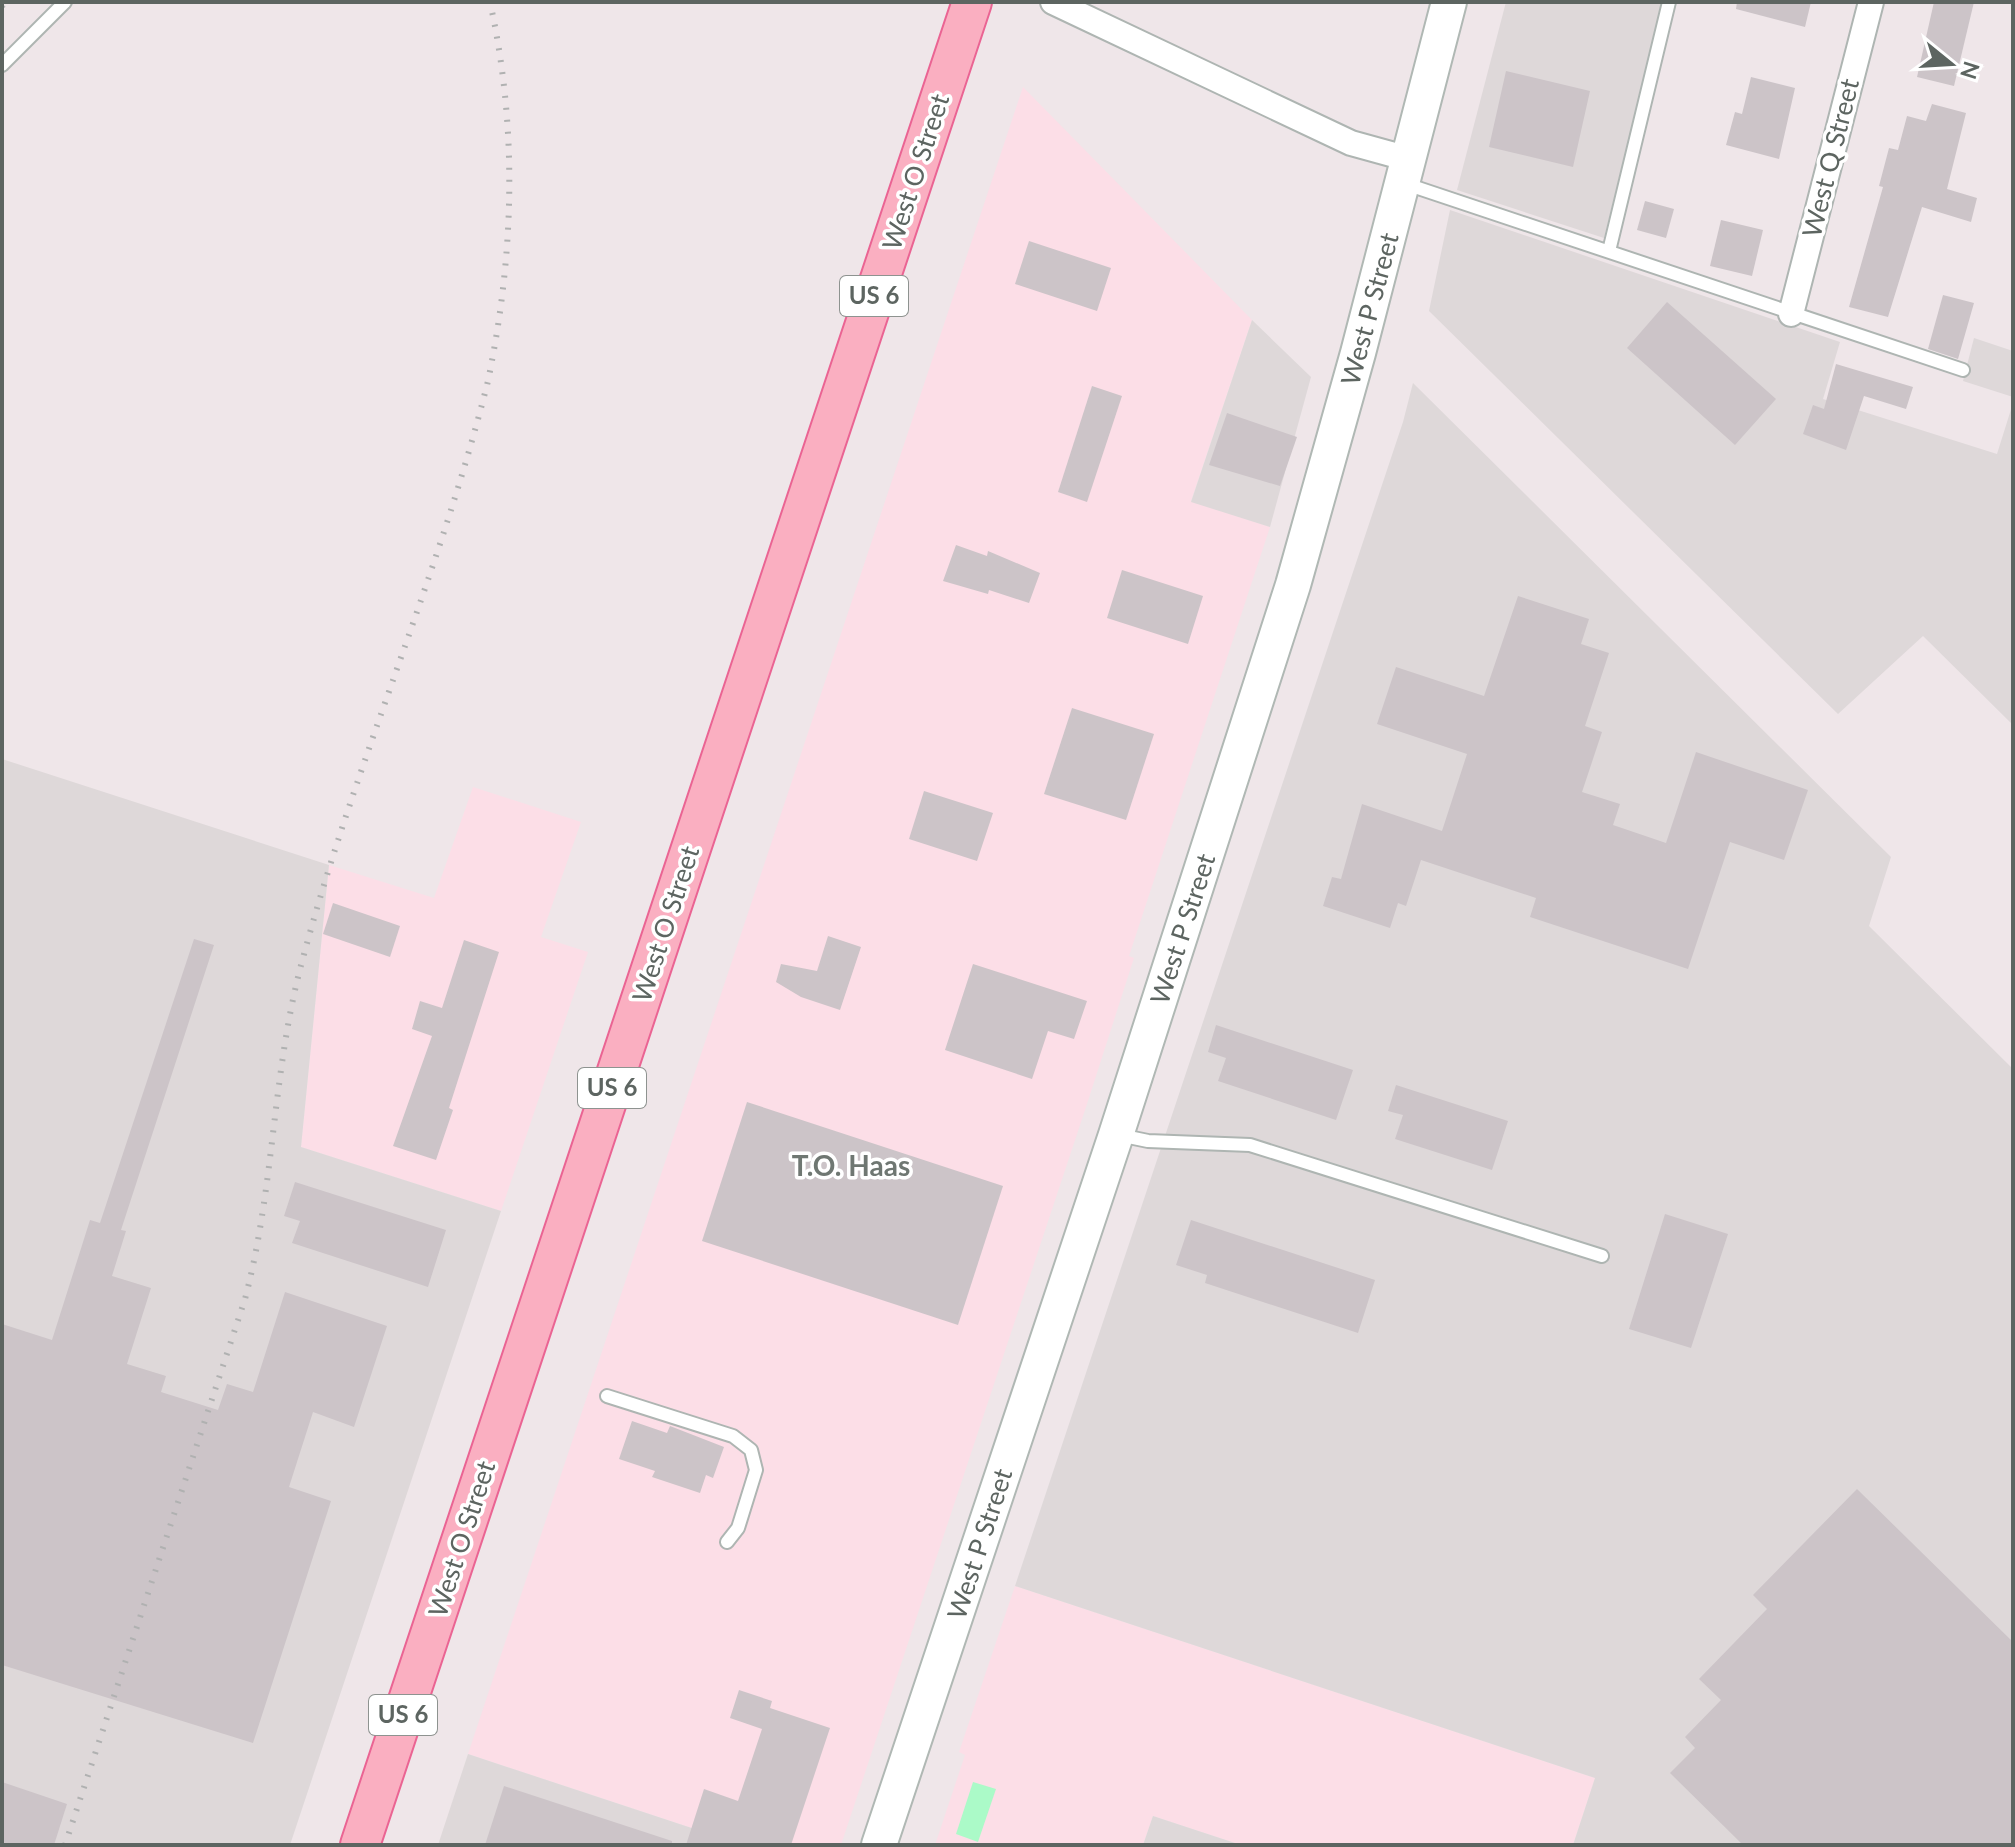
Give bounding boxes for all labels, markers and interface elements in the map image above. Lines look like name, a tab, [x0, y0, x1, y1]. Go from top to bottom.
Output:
north arrow	[1911, 24, 1991, 104]
text: N	[1955, 58, 1986, 83]
street label: West Q Street	[1795, 74, 1865, 240]
street label: West O Street	[875, 89, 956, 254]
street label: West P Street	[1333, 228, 1405, 388]
road number: US 6	[840, 276, 908, 316]
street label: West O Street	[625, 841, 706, 1006]
street label: West P Street	[1143, 849, 1222, 1008]
road number: US 6	[578, 1068, 646, 1108]
district label: T.O. Haas	[792, 1148, 910, 1182]
street label: West O Street	[421, 1456, 502, 1621]
street label: West P Street	[940, 1464, 1019, 1623]
road number: US 6	[369, 1695, 437, 1735]

